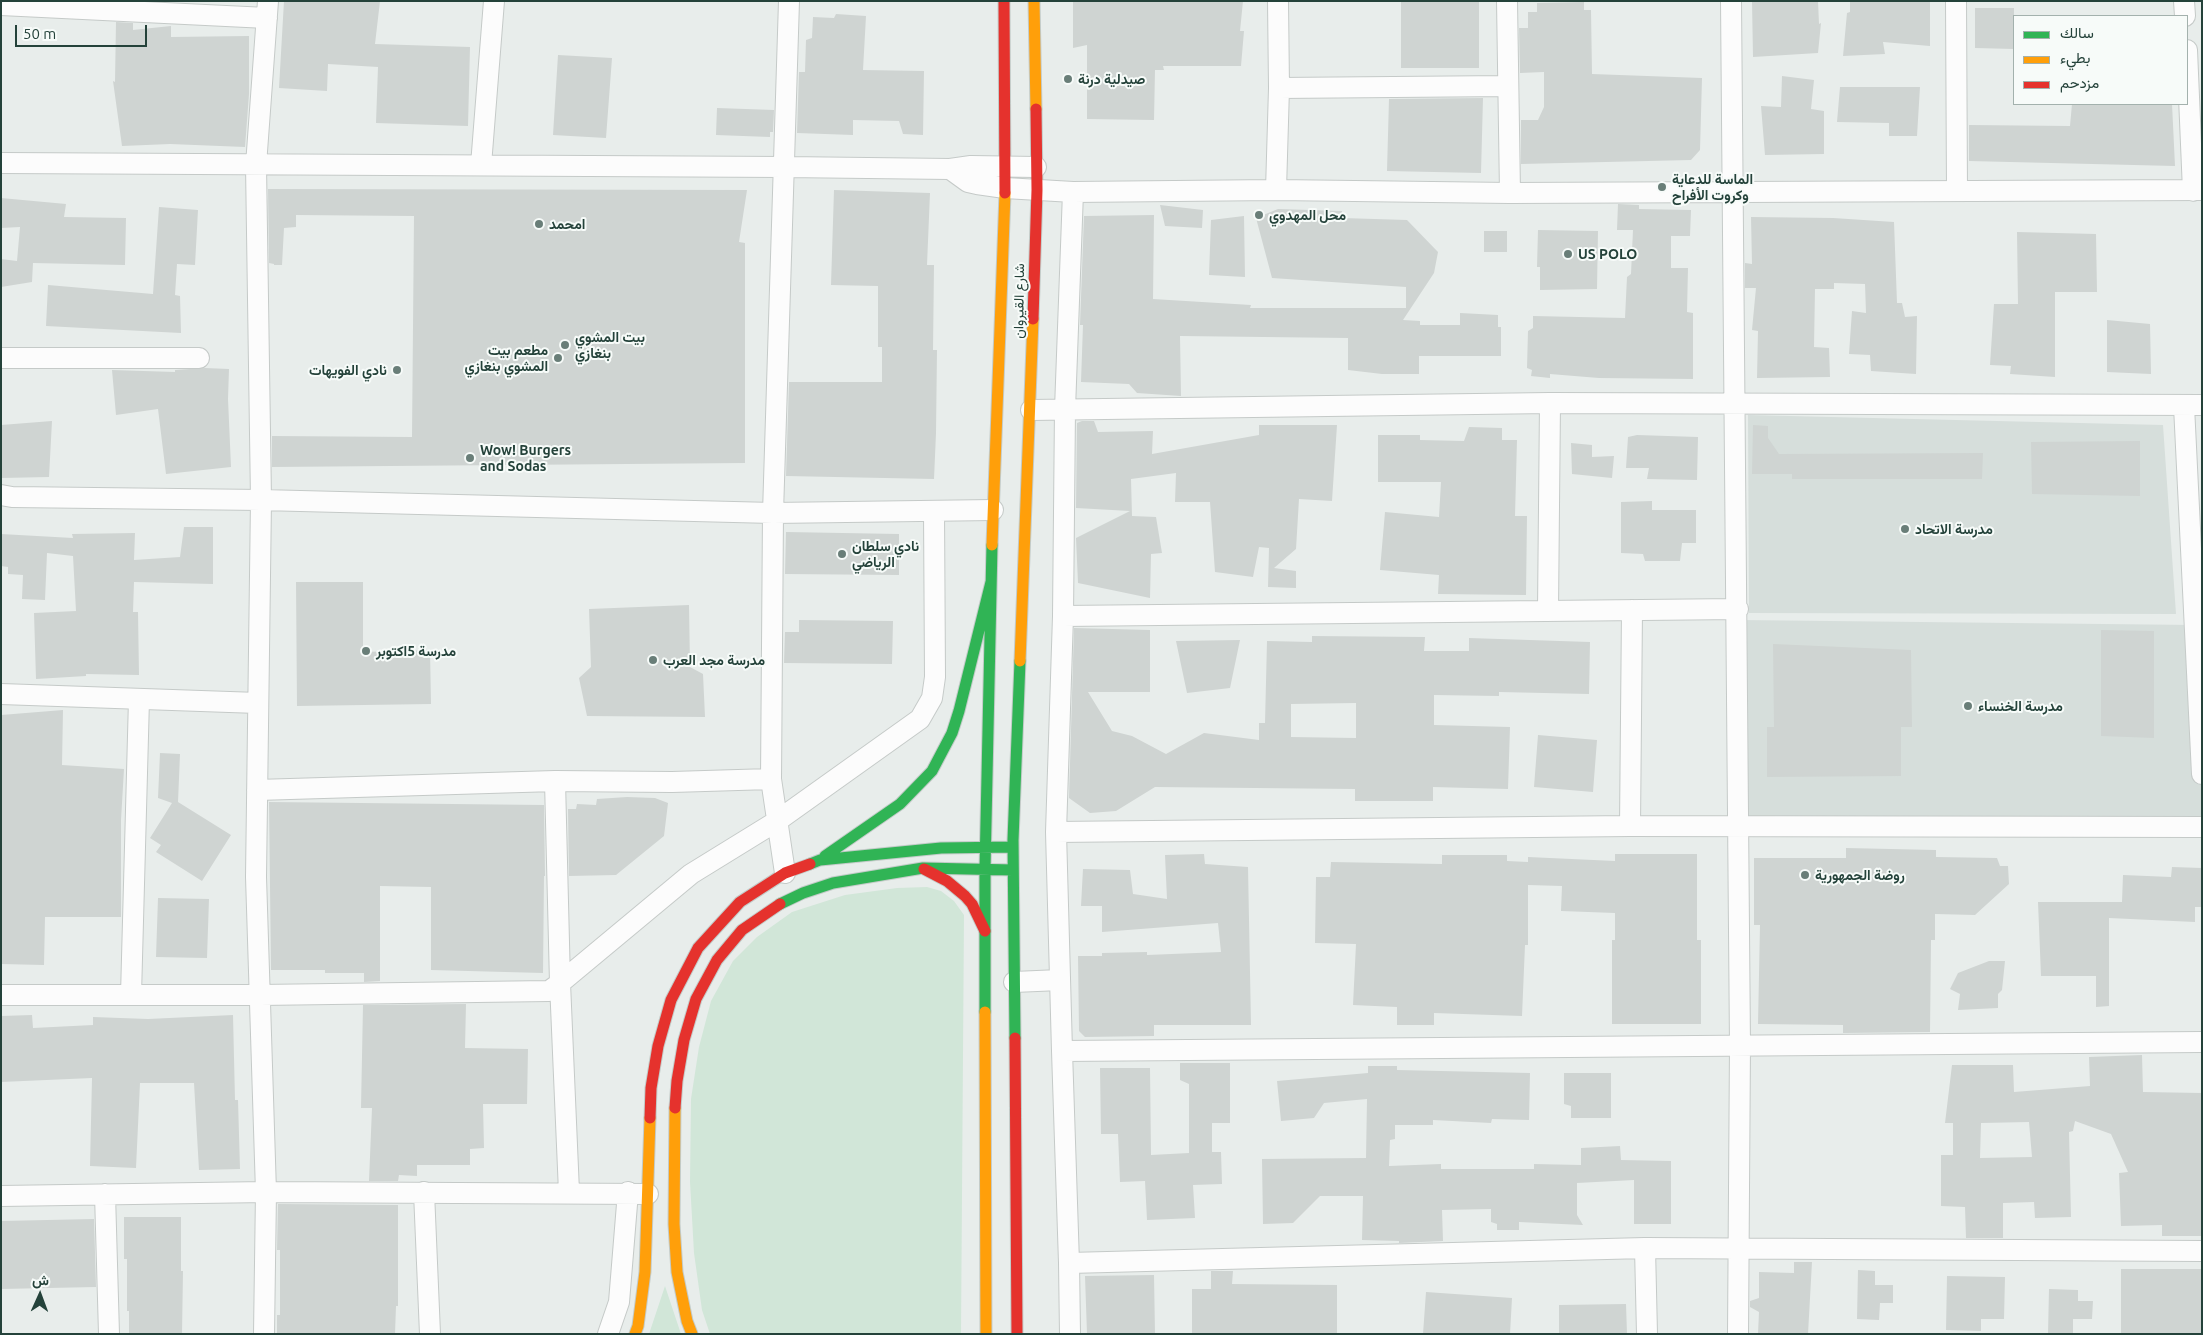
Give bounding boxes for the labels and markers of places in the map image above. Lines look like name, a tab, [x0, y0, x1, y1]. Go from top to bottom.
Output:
place label: صيدلية درنة	[1078, 71, 1145, 87]
marker: صيدلية درنة	[1062, 73, 1074, 85]
place label: الماسة للدعاية وكروت الأفراح	[1672, 171, 1753, 203]
marker: الماسة للدعاية وكروت الأفراح	[1656, 181, 1668, 193]
place label: محل المهدوي	[1269, 207, 1346, 223]
marker: محل المهدوي	[1253, 209, 1265, 221]
place label: امحمد	[549, 216, 585, 232]
marker: امحمد	[533, 218, 545, 230]
place label: US POLO	[1578, 246, 1637, 262]
marker: US POLO	[1562, 248, 1574, 260]
place label: بيت المشوي بنغازي	[575, 329, 645, 362]
marker: بيت المشوي بنغازي	[559, 339, 571, 351]
place label: مطعم بيت المشوي بنغازي	[465, 342, 548, 374]
marker: مطعم بيت المشوي بنغازي	[552, 352, 564, 364]
place label: نادي الفويهات	[309, 362, 387, 378]
marker: نادي الفويهات	[391, 364, 403, 376]
place label: Wow! Burgers and Sodas	[480, 442, 571, 474]
marker: Wow! Burgers and Sodas	[464, 452, 476, 464]
place label: مدرسة الاتحاد	[1915, 521, 1993, 537]
marker: مدرسة الاتحاد	[1899, 523, 1911, 535]
place label: نادي سلطان الرياضي	[852, 538, 919, 570]
marker: نادي سلطان الرياضي	[836, 548, 848, 560]
place label: مدرسة 5اكتوبر	[376, 643, 456, 659]
marker: مدرسة 5اكتوبر	[360, 645, 372, 657]
place label: مدرسة مجد العرب	[663, 652, 765, 668]
marker: مدرسة مجد العرب	[647, 654, 659, 666]
place label: مدرسة الخنساء	[1978, 698, 2063, 714]
marker: مدرسة الخنساء	[1962, 700, 1974, 712]
place label: روضة الجمهورية	[1815, 867, 1905, 883]
marker: روضة الجمهورية	[1799, 869, 1811, 881]

